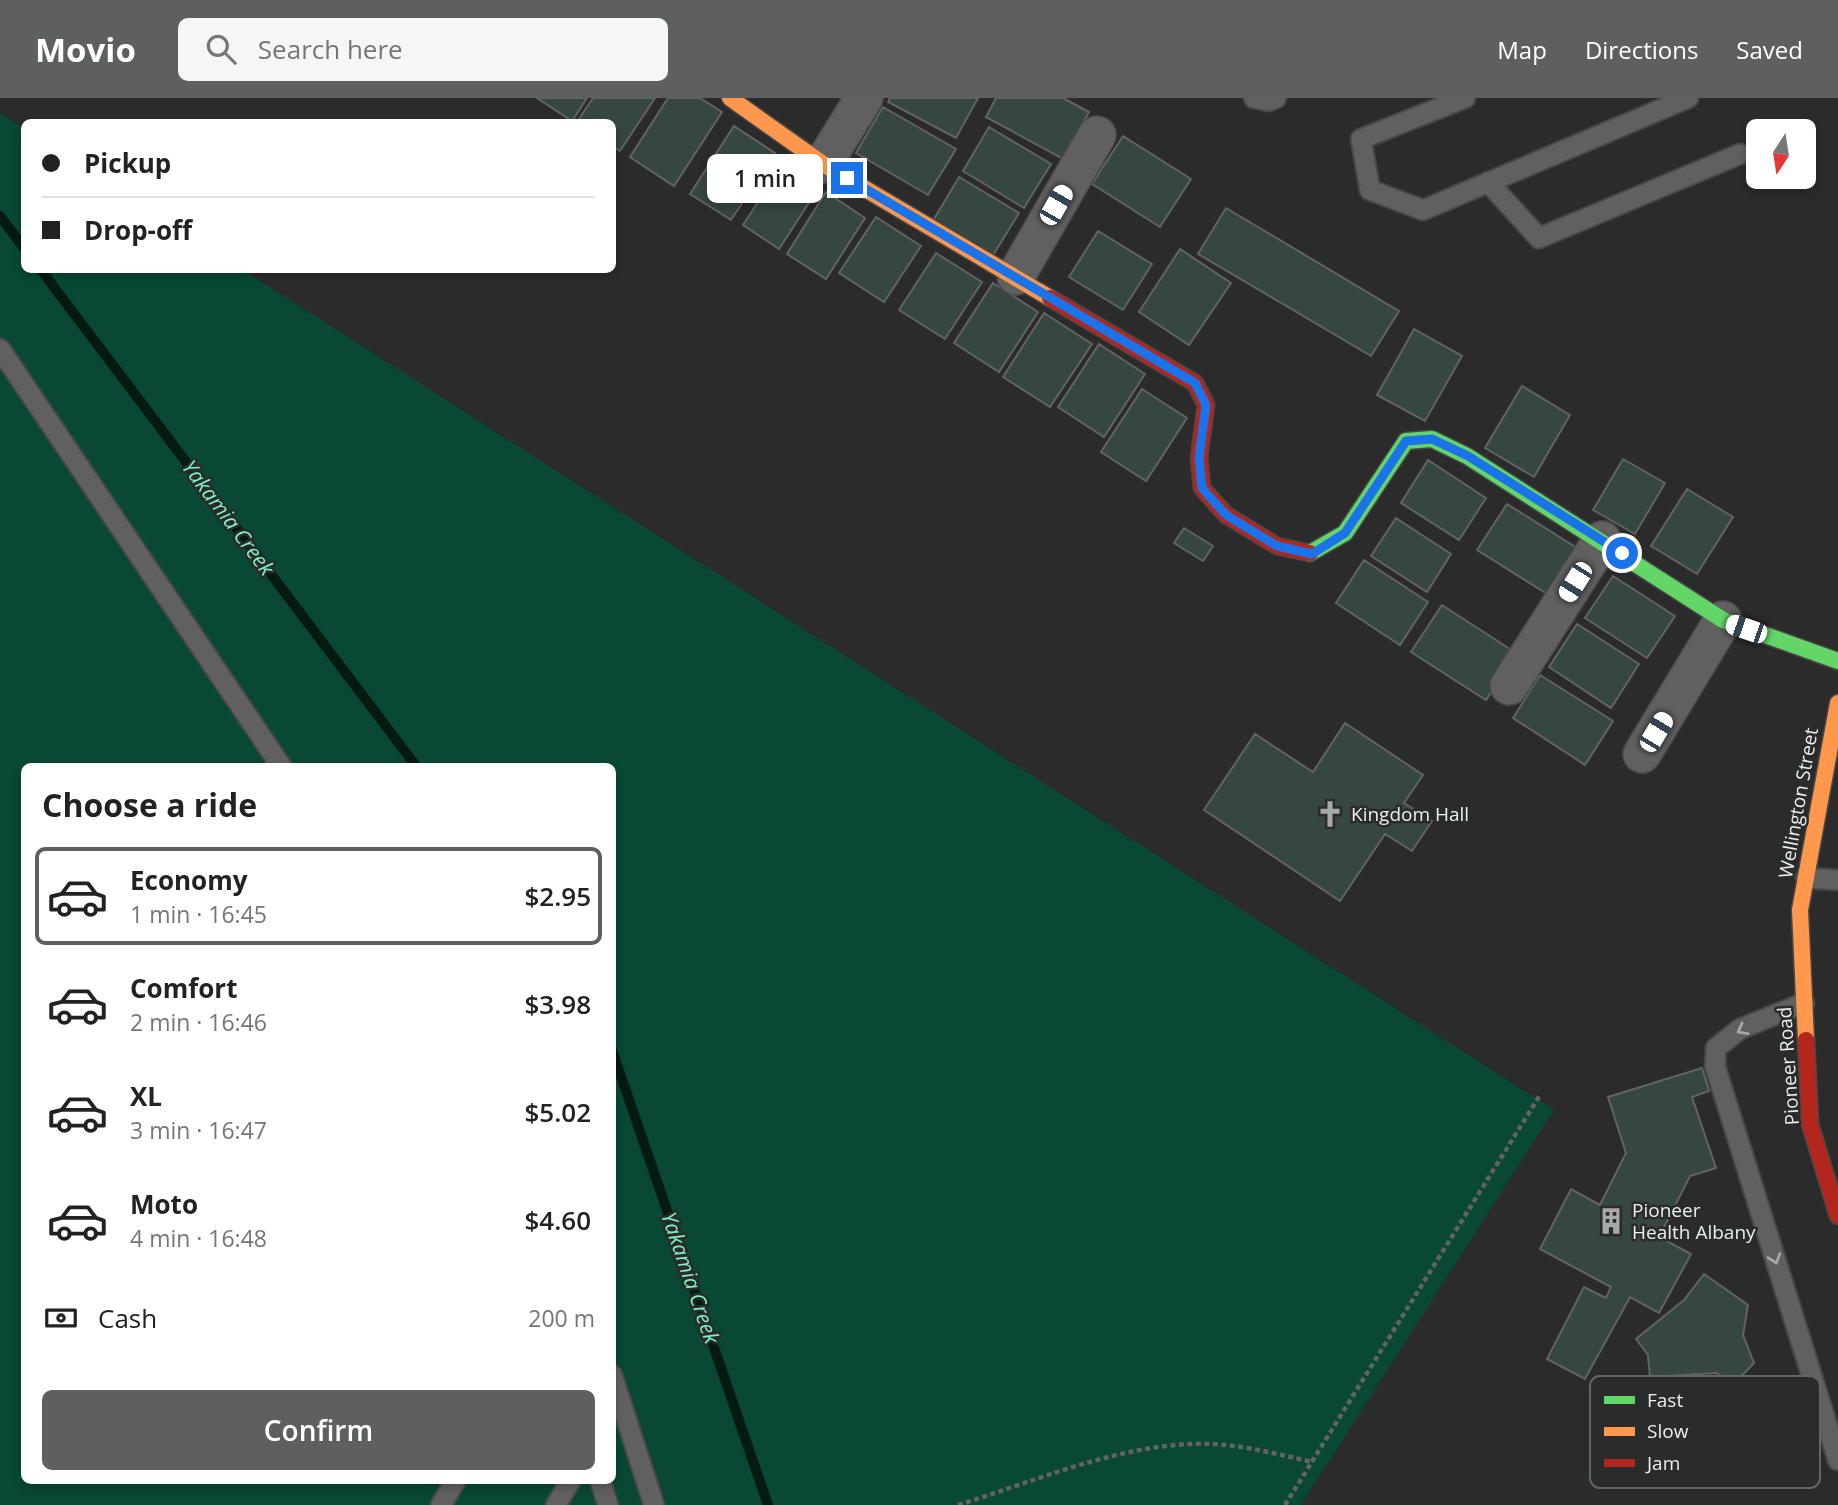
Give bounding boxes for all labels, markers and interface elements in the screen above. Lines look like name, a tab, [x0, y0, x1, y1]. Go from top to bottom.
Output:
search box	[178, 18, 668, 81]
text: Movio	[35, 27, 136, 72]
icon: search	[202, 30, 240, 68]
text: Search here	[258, 31, 403, 67]
text: Map	[1497, 33, 1547, 66]
text: Directions	[1585, 33, 1698, 66]
text: Saved	[1736, 33, 1803, 66]
north arrow	[1746, 119, 1816, 189]
map controls	[1746, 119, 1816, 189]
text: Pickup	[84, 145, 171, 181]
callout: 1 min	[707, 154, 822, 202]
text: 1 min	[734, 162, 796, 194]
route end	[831, 162, 863, 194]
car	[1037, 182, 1076, 228]
text: Drop-off	[84, 212, 192, 248]
water label: Yakamia Creek	[176, 454, 282, 581]
route start	[1606, 537, 1638, 569]
car	[1555, 559, 1596, 605]
car	[1723, 612, 1770, 646]
car	[1637, 709, 1676, 755]
street label: Wellington Street	[1772, 725, 1824, 880]
text: Choose a ride	[42, 783, 257, 826]
church icon: Kingdom Hall	[1315, 799, 1345, 829]
place label: Kingdom Hall	[1351, 801, 1469, 827]
text: Economy	[130, 862, 248, 898]
icon: car	[46, 865, 109, 928]
text: $2.95	[524, 878, 591, 914]
text: 1 min · 16:45	[130, 898, 267, 930]
text: Comfort	[130, 970, 237, 1006]
icon: car	[46, 973, 109, 1036]
text: $3.98	[524, 986, 591, 1022]
text: 2 min · 16:46	[130, 1006, 267, 1038]
street label: Pioneer Road	[1771, 1006, 1805, 1126]
one-way arrow	[1737, 1022, 1749, 1035]
text: XL	[130, 1078, 162, 1114]
icon: car	[46, 1081, 109, 1144]
text: $5.02	[524, 1094, 591, 1130]
text: 3 min · 16:47	[130, 1114, 267, 1146]
text: Moto	[130, 1186, 198, 1222]
icon: car	[46, 1189, 109, 1252]
place label: Pioneer Health Albany	[1632, 1197, 1756, 1245]
text: $4.60	[524, 1202, 591, 1238]
building icon: Pioneer Health Albany	[1596, 1206, 1626, 1236]
water label: Yakamia Creek	[655, 1208, 727, 1348]
text: 4 min · 16:48	[130, 1222, 267, 1254]
one-way arrow	[1766, 1253, 1781, 1265]
icon: cash	[42, 1299, 80, 1337]
text: Cash	[98, 1300, 157, 1336]
text: 200 m	[528, 1302, 595, 1334]
legend	[1590, 1376, 1820, 1488]
text: Fast	[1647, 1387, 1683, 1413]
button: Confirm	[42, 1390, 595, 1470]
text: Slow	[1647, 1418, 1689, 1444]
text: Jam	[1645, 1450, 1680, 1476]

